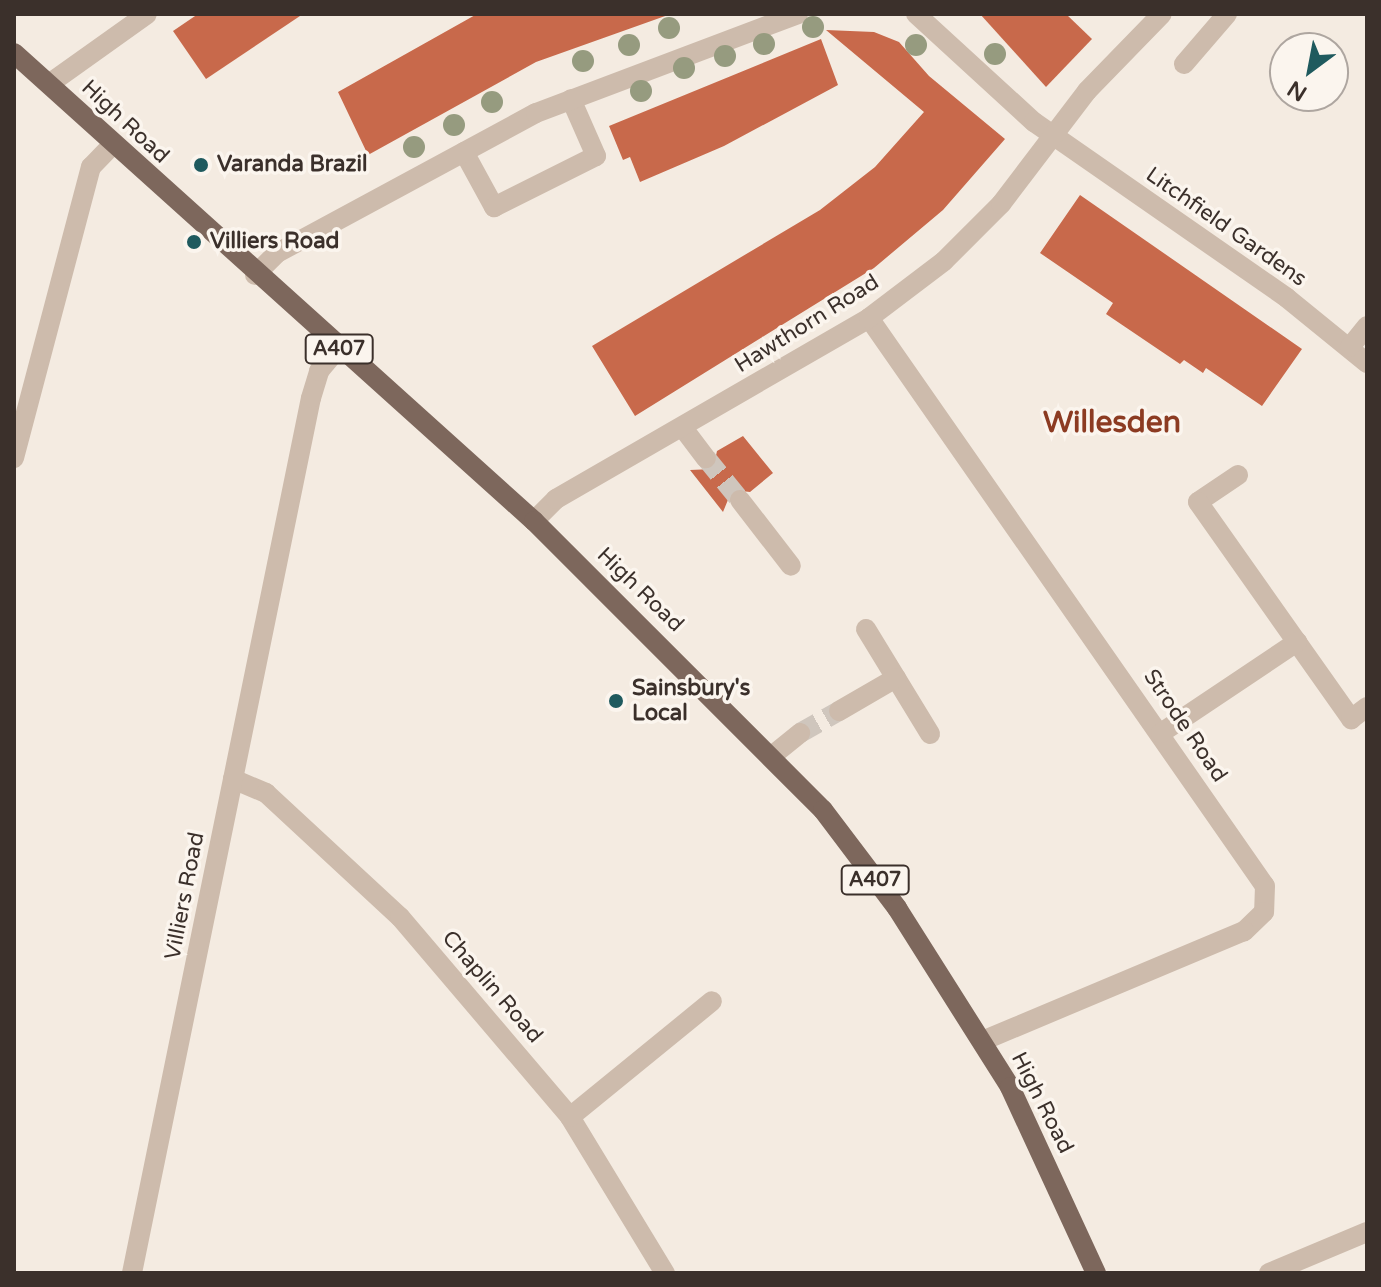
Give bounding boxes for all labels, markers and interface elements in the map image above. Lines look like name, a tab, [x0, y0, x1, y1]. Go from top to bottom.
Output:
north arrow	[1269, 32, 1349, 112]
street label: High Road	[76, 75, 174, 169]
text: N	[1283, 75, 1312, 106]
place label: Varanda Brazil	[217, 152, 367, 178]
marker: Varanda Brazil	[192, 156, 210, 174]
street label: Litchfield Gardens	[1141, 162, 1311, 292]
place label: Villiers Road	[210, 229, 339, 255]
marker: Villiers Road	[185, 233, 203, 251]
street label: Hawthorn Road	[730, 269, 884, 379]
road number: A407	[303, 333, 375, 365]
district label: Willesden	[1043, 405, 1181, 441]
street label: High Road	[591, 542, 689, 638]
street label: Strode Road	[1138, 665, 1232, 787]
place label: Sainsbury's Local	[632, 675, 750, 726]
marker: Sainsbury's Local	[607, 692, 625, 710]
street label: Villiers Road	[160, 830, 210, 962]
road number: A407	[839, 864, 911, 896]
street label: Chaplin Road	[436, 925, 548, 1049]
street label: High Road	[1005, 1048, 1079, 1158]

